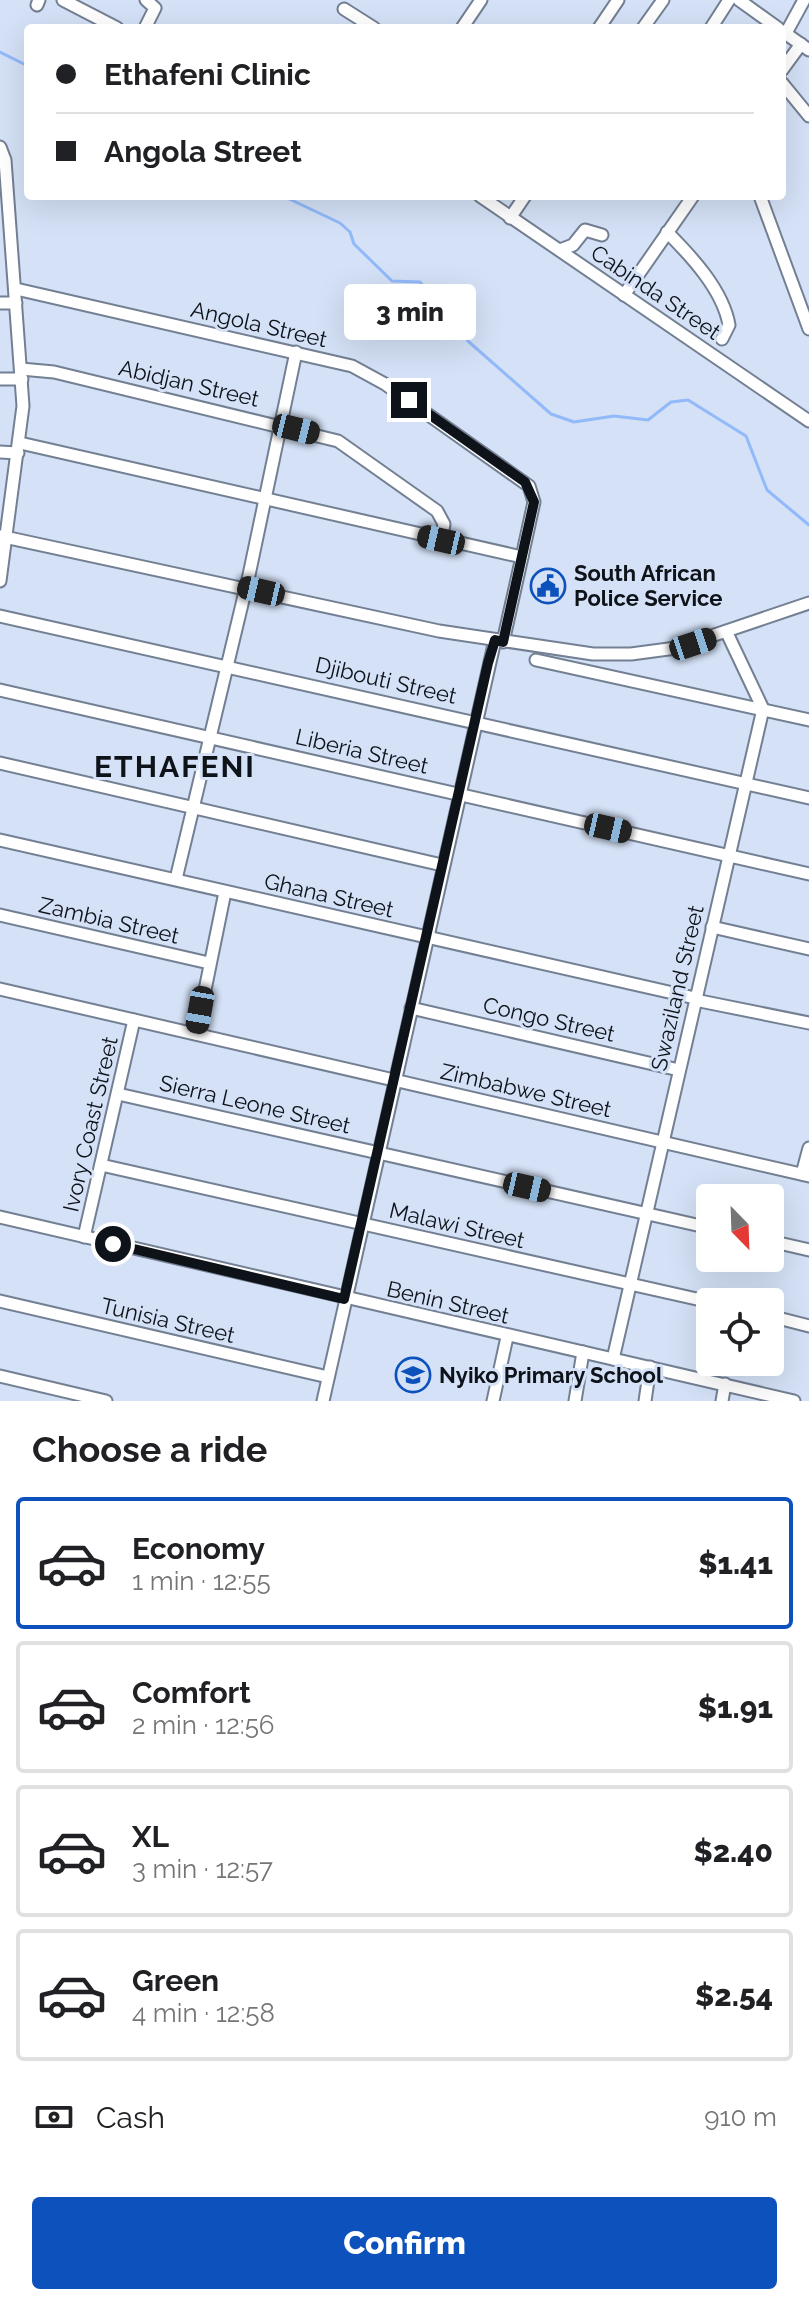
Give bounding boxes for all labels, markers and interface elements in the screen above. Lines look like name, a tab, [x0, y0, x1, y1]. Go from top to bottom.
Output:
text: Ethafeni Clinic	[104, 57, 311, 92]
text: Angola Street	[104, 134, 302, 169]
street label: Cabinda Street	[586, 239, 726, 345]
callout: 3 min	[343, 284, 475, 340]
street label: Angola Street	[188, 296, 330, 352]
text: 3 min	[376, 297, 444, 327]
street label: Abidjan Street	[116, 354, 262, 412]
route end	[391, 382, 427, 418]
car	[270, 412, 322, 446]
car	[415, 523, 467, 557]
place label: South African Police Service	[574, 560, 723, 611]
public building icon: South African Police Service	[529, 567, 567, 605]
car	[235, 574, 287, 608]
car	[666, 625, 720, 663]
street label: Djibouti Street	[313, 651, 460, 709]
street label: Liberia Street	[293, 723, 431, 779]
district label: ETHAFENI	[94, 749, 256, 784]
car	[582, 811, 634, 845]
street label: Ghana Street	[262, 867, 397, 923]
street label: Zambia Street	[36, 891, 182, 949]
street label: Swaziland Street	[645, 902, 709, 1073]
car	[184, 984, 216, 1036]
street label: Congo Street	[481, 991, 618, 1047]
street label: Ivory Coast Street	[57, 1033, 123, 1214]
street label: Zimbabwe Street	[438, 1058, 615, 1122]
street label: Sierra Leone Street	[157, 1069, 354, 1139]
car	[501, 1170, 553, 1204]
north arrow	[696, 1184, 784, 1272]
map controls	[696, 1184, 784, 1376]
street label: Malawi Street	[387, 1197, 528, 1253]
route start	[95, 1226, 131, 1262]
street label: Benin Street	[384, 1275, 512, 1329]
button: locate	[696, 1288, 784, 1376]
street label: Tunisia Street	[99, 1292, 238, 1348]
school or university icon: Nyiko Primary School	[394, 1356, 432, 1394]
place label: Nyiko Primary School	[439, 1362, 664, 1388]
text: Choose a ride	[32, 1428, 267, 1470]
icon: car	[36, 1527, 108, 1599]
text: Economy	[132, 1531, 265, 1566]
text: $1.41	[698, 1546, 773, 1581]
text: 1 min · 12:55	[132, 1566, 271, 1596]
icon: car	[36, 1671, 108, 1743]
text: Comfort	[132, 1675, 251, 1710]
text: $1.91	[698, 1690, 773, 1725]
text: 2 min · 12:56	[132, 1710, 274, 1740]
icon: car	[36, 1815, 108, 1887]
text: XL	[132, 1819, 169, 1854]
text: $2.40	[693, 1834, 773, 1869]
text: 3 min · 12:57	[132, 1854, 273, 1884]
icon: car	[36, 1959, 108, 2031]
text: Green	[132, 1963, 219, 1998]
text: $2.54	[695, 1978, 773, 2013]
text: 4 min · 12:58	[132, 1998, 275, 2028]
icon: cash	[32, 2095, 76, 2139]
text: Cash	[96, 2100, 165, 2135]
text: 910 m	[704, 2102, 777, 2132]
button: Confirm	[32, 2197, 777, 2289]

